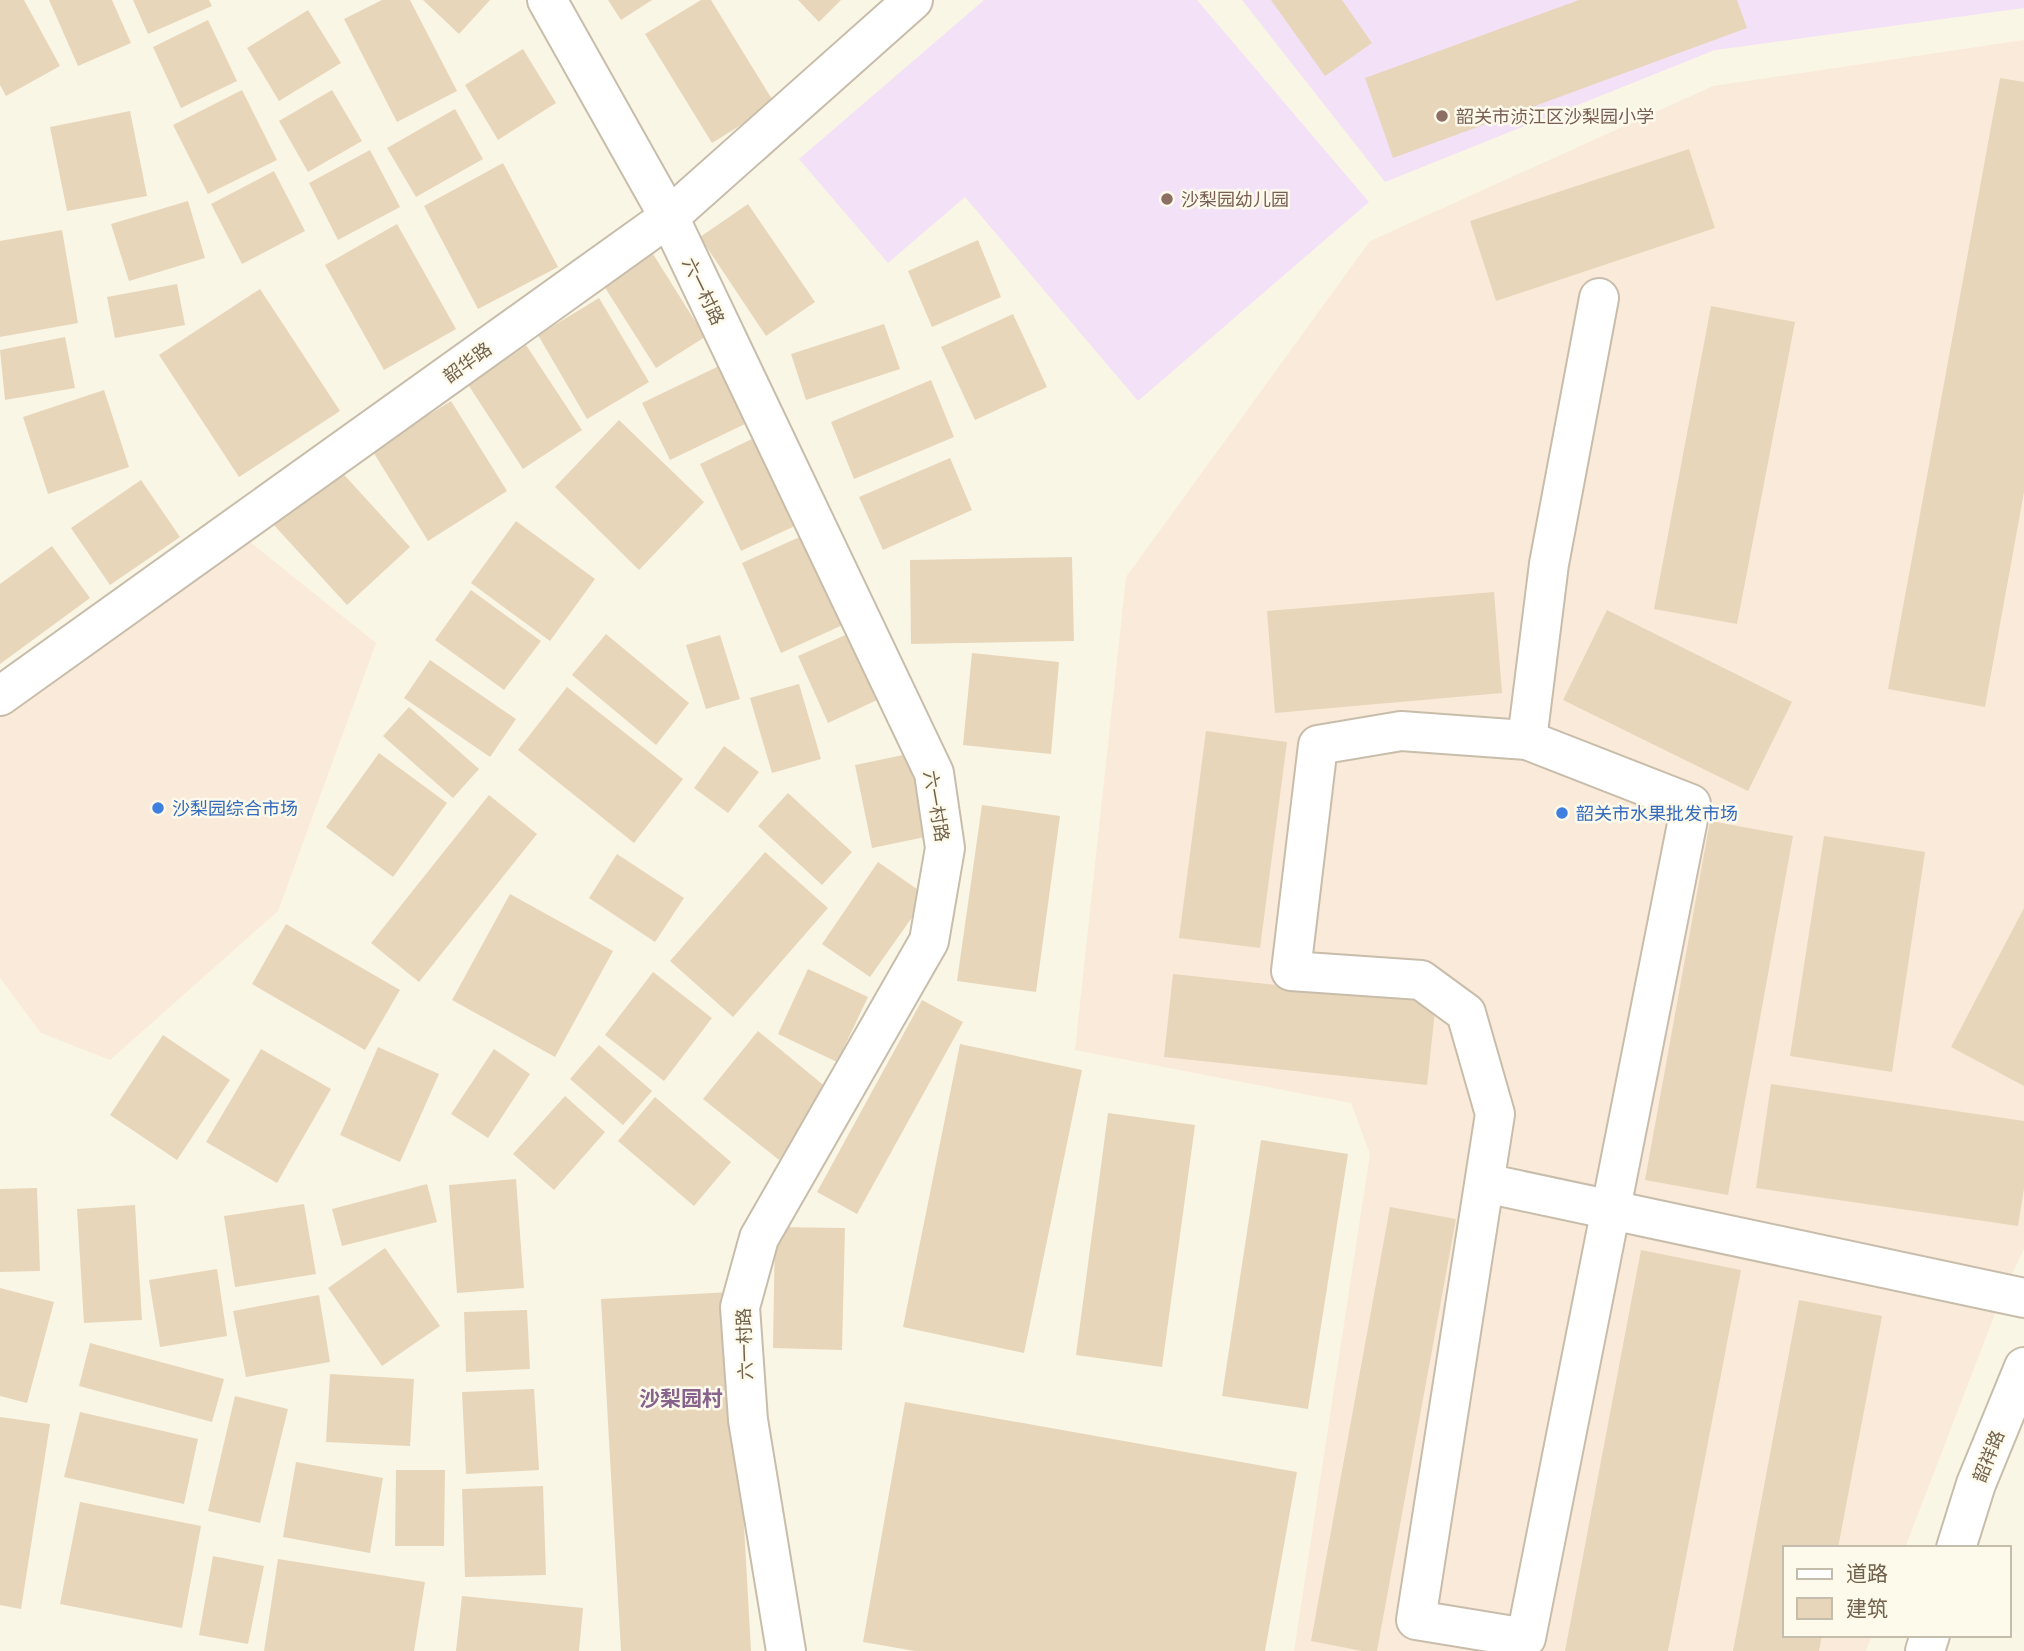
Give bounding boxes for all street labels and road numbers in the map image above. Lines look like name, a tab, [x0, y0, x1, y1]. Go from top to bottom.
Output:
street label: 六一村路	[678, 254, 730, 328]
street label: 韶华路	[439, 337, 495, 387]
street label: 六一村路	[920, 769, 954, 843]
street label: 六一村路	[732, 1308, 756, 1380]
street label: 韶祥路	[1968, 1427, 2008, 1485]

